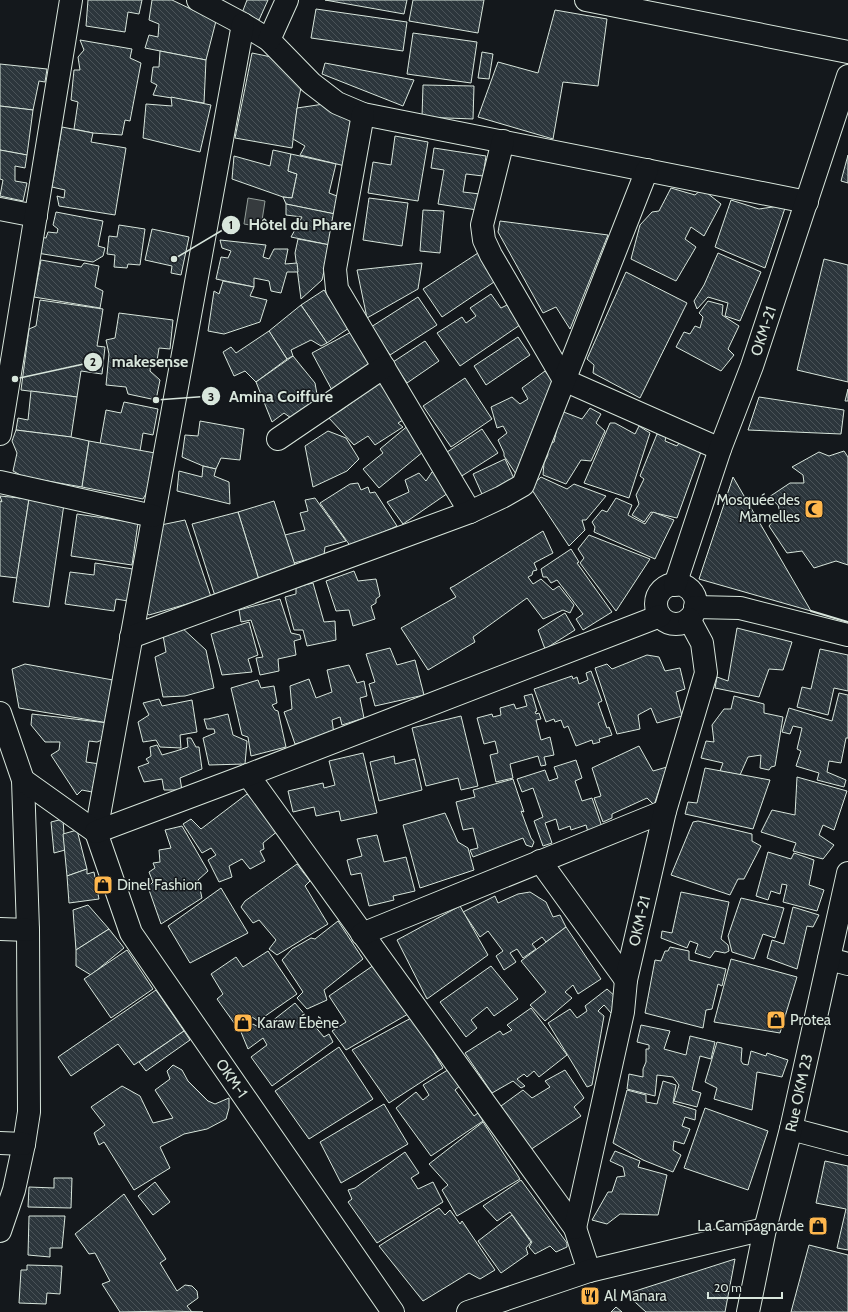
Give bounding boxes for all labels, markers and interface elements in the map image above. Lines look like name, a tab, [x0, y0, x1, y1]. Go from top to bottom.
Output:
callout: Hôtel du Phare	[221, 211, 360, 239]
text: Hôtel du Phare	[248, 215, 352, 234]
text: 1	[229, 217, 233, 232]
street label: OKM-21	[747, 304, 780, 358]
callout: makesense	[83, 348, 196, 376]
text: makesense	[112, 352, 188, 371]
text: 2	[90, 354, 96, 369]
callout: Amina Coiffure	[201, 382, 341, 410]
text: Amina Coiffure	[229, 387, 333, 406]
text: 3	[208, 389, 214, 404]
place label: Mosquée des Mamelles	[716, 491, 800, 526]
mosque icon: Mosquée des Mamelles	[803, 498, 825, 520]
shop icon: Dinel Fashion	[92, 874, 114, 896]
place label: Dinel Fashion	[117, 876, 202, 894]
street label: OKM-21	[625, 894, 654, 948]
shop icon: Protea	[765, 1009, 787, 1031]
place label: Protea	[790, 1011, 832, 1029]
shop icon: Karaw Ébène	[232, 1012, 254, 1034]
place label: Karaw Ébène	[257, 1013, 339, 1032]
street label: Rue OKM 23	[782, 1052, 816, 1134]
street label: OKM-1	[212, 1056, 251, 1101]
shop icon: La Campagnarde	[807, 1215, 829, 1237]
place label: La Campagnarde	[697, 1217, 804, 1235]
scale bar	[708, 1274, 782, 1300]
text: 20 m	[714, 1280, 742, 1295]
restaurant icon: Al Manara	[579, 1285, 601, 1307]
place label: Al Manara	[604, 1287, 668, 1305]

